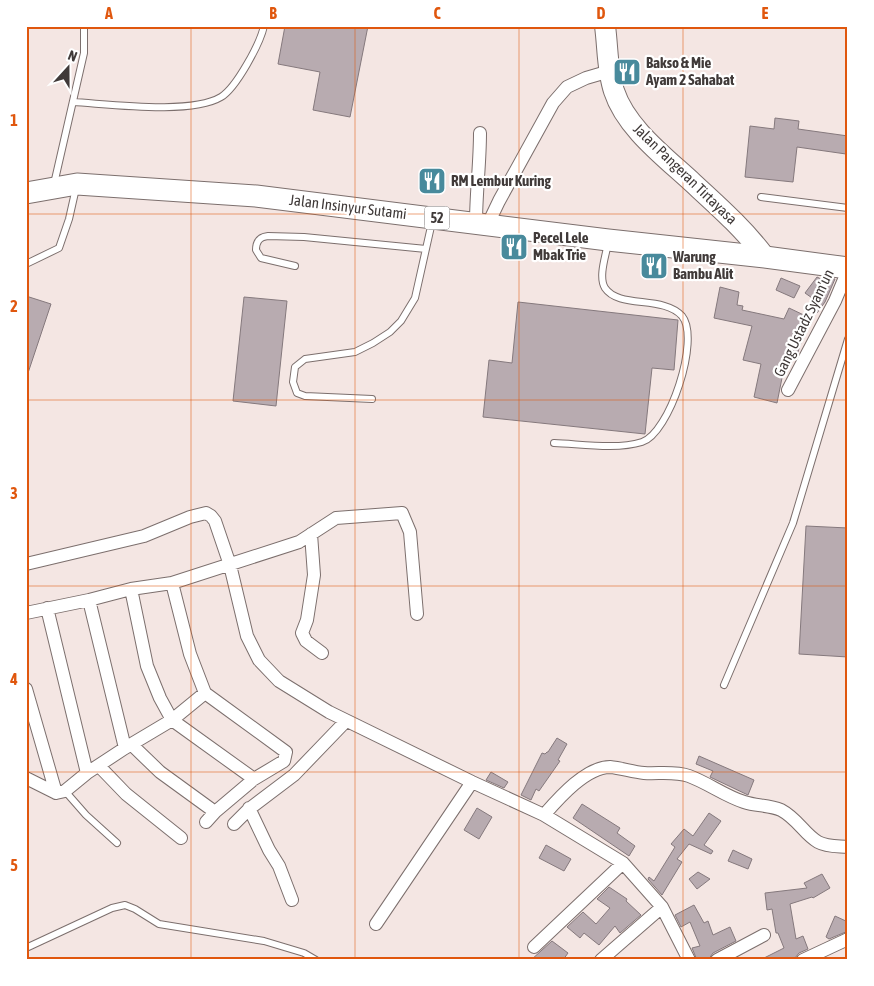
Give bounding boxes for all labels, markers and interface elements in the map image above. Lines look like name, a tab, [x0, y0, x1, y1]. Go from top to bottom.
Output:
text: A	[104, 4, 113, 22]
text: B	[269, 4, 277, 22]
text: C	[433, 4, 441, 22]
text: D	[597, 4, 606, 22]
text: E	[762, 4, 769, 22]
north arrow	[42, 42, 92, 92]
text: N	[66, 47, 79, 65]
place label: Bakso & Mie Ayam 2 Sahabat	[645, 54, 735, 88]
restaurant icon: Bakso & Mie Ayam 2 Sahabat	[612, 57, 642, 87]
text: 1	[10, 111, 18, 129]
street label: Jalan Pangeran Tirtayasa	[630, 120, 741, 227]
restaurant icon: RM Lembur Kuring	[417, 166, 447, 196]
place label: RM Lembur Kuring	[451, 172, 551, 189]
street label: Jalan Insinyur Sutami	[288, 191, 408, 222]
road number: 52	[424, 207, 450, 230]
place label: Pecel Lele Mbak Trie	[533, 229, 589, 263]
restaurant icon: Pecel Lele Mbak Trie	[499, 232, 529, 262]
place label: Warung Bambu Alit	[672, 248, 734, 282]
restaurant icon: Warung Bambu Alit	[639, 251, 669, 281]
street label: Gang Ustadz Syam'un	[770, 266, 837, 379]
text: 2	[10, 297, 18, 315]
text: 3	[10, 484, 18, 502]
text: 4	[9, 670, 18, 688]
text: 5	[10, 856, 18, 874]

